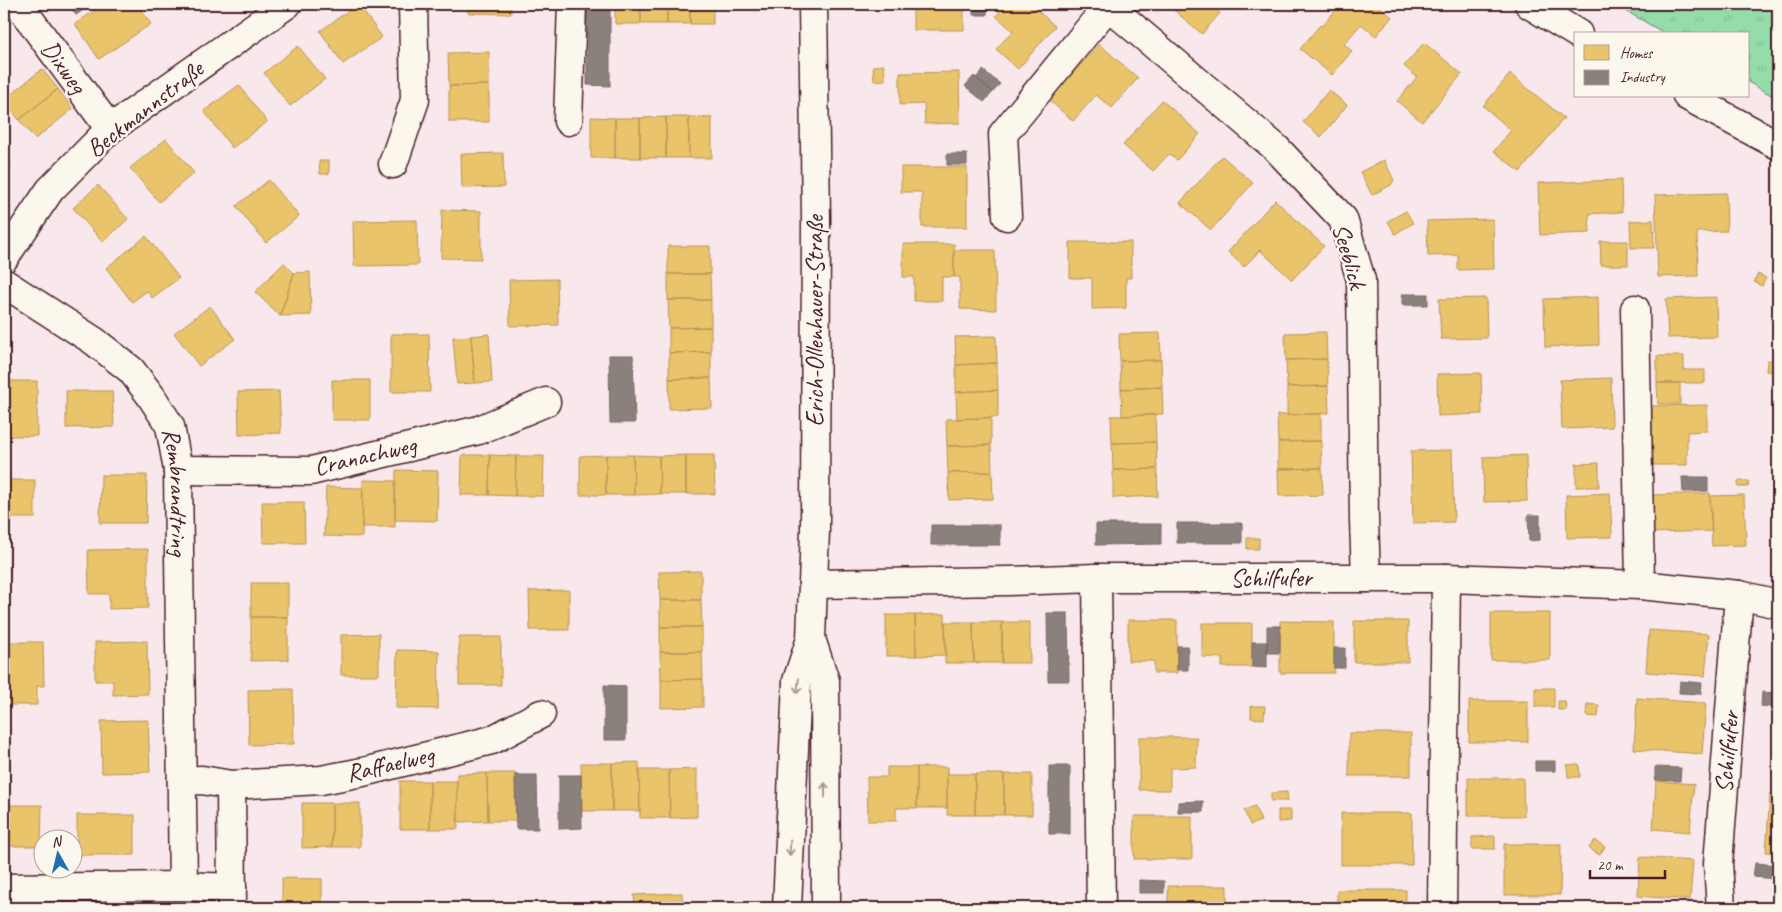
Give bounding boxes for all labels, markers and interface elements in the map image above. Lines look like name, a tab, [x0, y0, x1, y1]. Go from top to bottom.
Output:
legend	[1574, 32, 1750, 98]
street label: Dixweg	[34, 34, 95, 102]
text: Homes	[1620, 44, 1654, 63]
street label: Beckmannstraße	[80, 52, 211, 165]
text: Industry	[1620, 68, 1667, 87]
street label: Erich-Ollenhauer-Straße	[799, 214, 831, 427]
street label: Seeblick	[1325, 220, 1374, 294]
street label: Rembrandtring	[155, 425, 195, 558]
street label: Cranachweg	[311, 428, 421, 483]
street label: Schilfufer	[1230, 562, 1314, 594]
one-way arrow	[793, 677, 803, 693]
street label: Schilfufer	[1708, 708, 1747, 794]
street label: Raffaelweg	[343, 738, 439, 790]
one-way arrow	[820, 782, 830, 798]
north arrow	[32, 830, 82, 880]
text: N	[51, 832, 64, 851]
one-way arrow	[785, 840, 795, 856]
scale bar	[1590, 847, 1664, 879]
text: 20 m	[1597, 856, 1624, 875]

